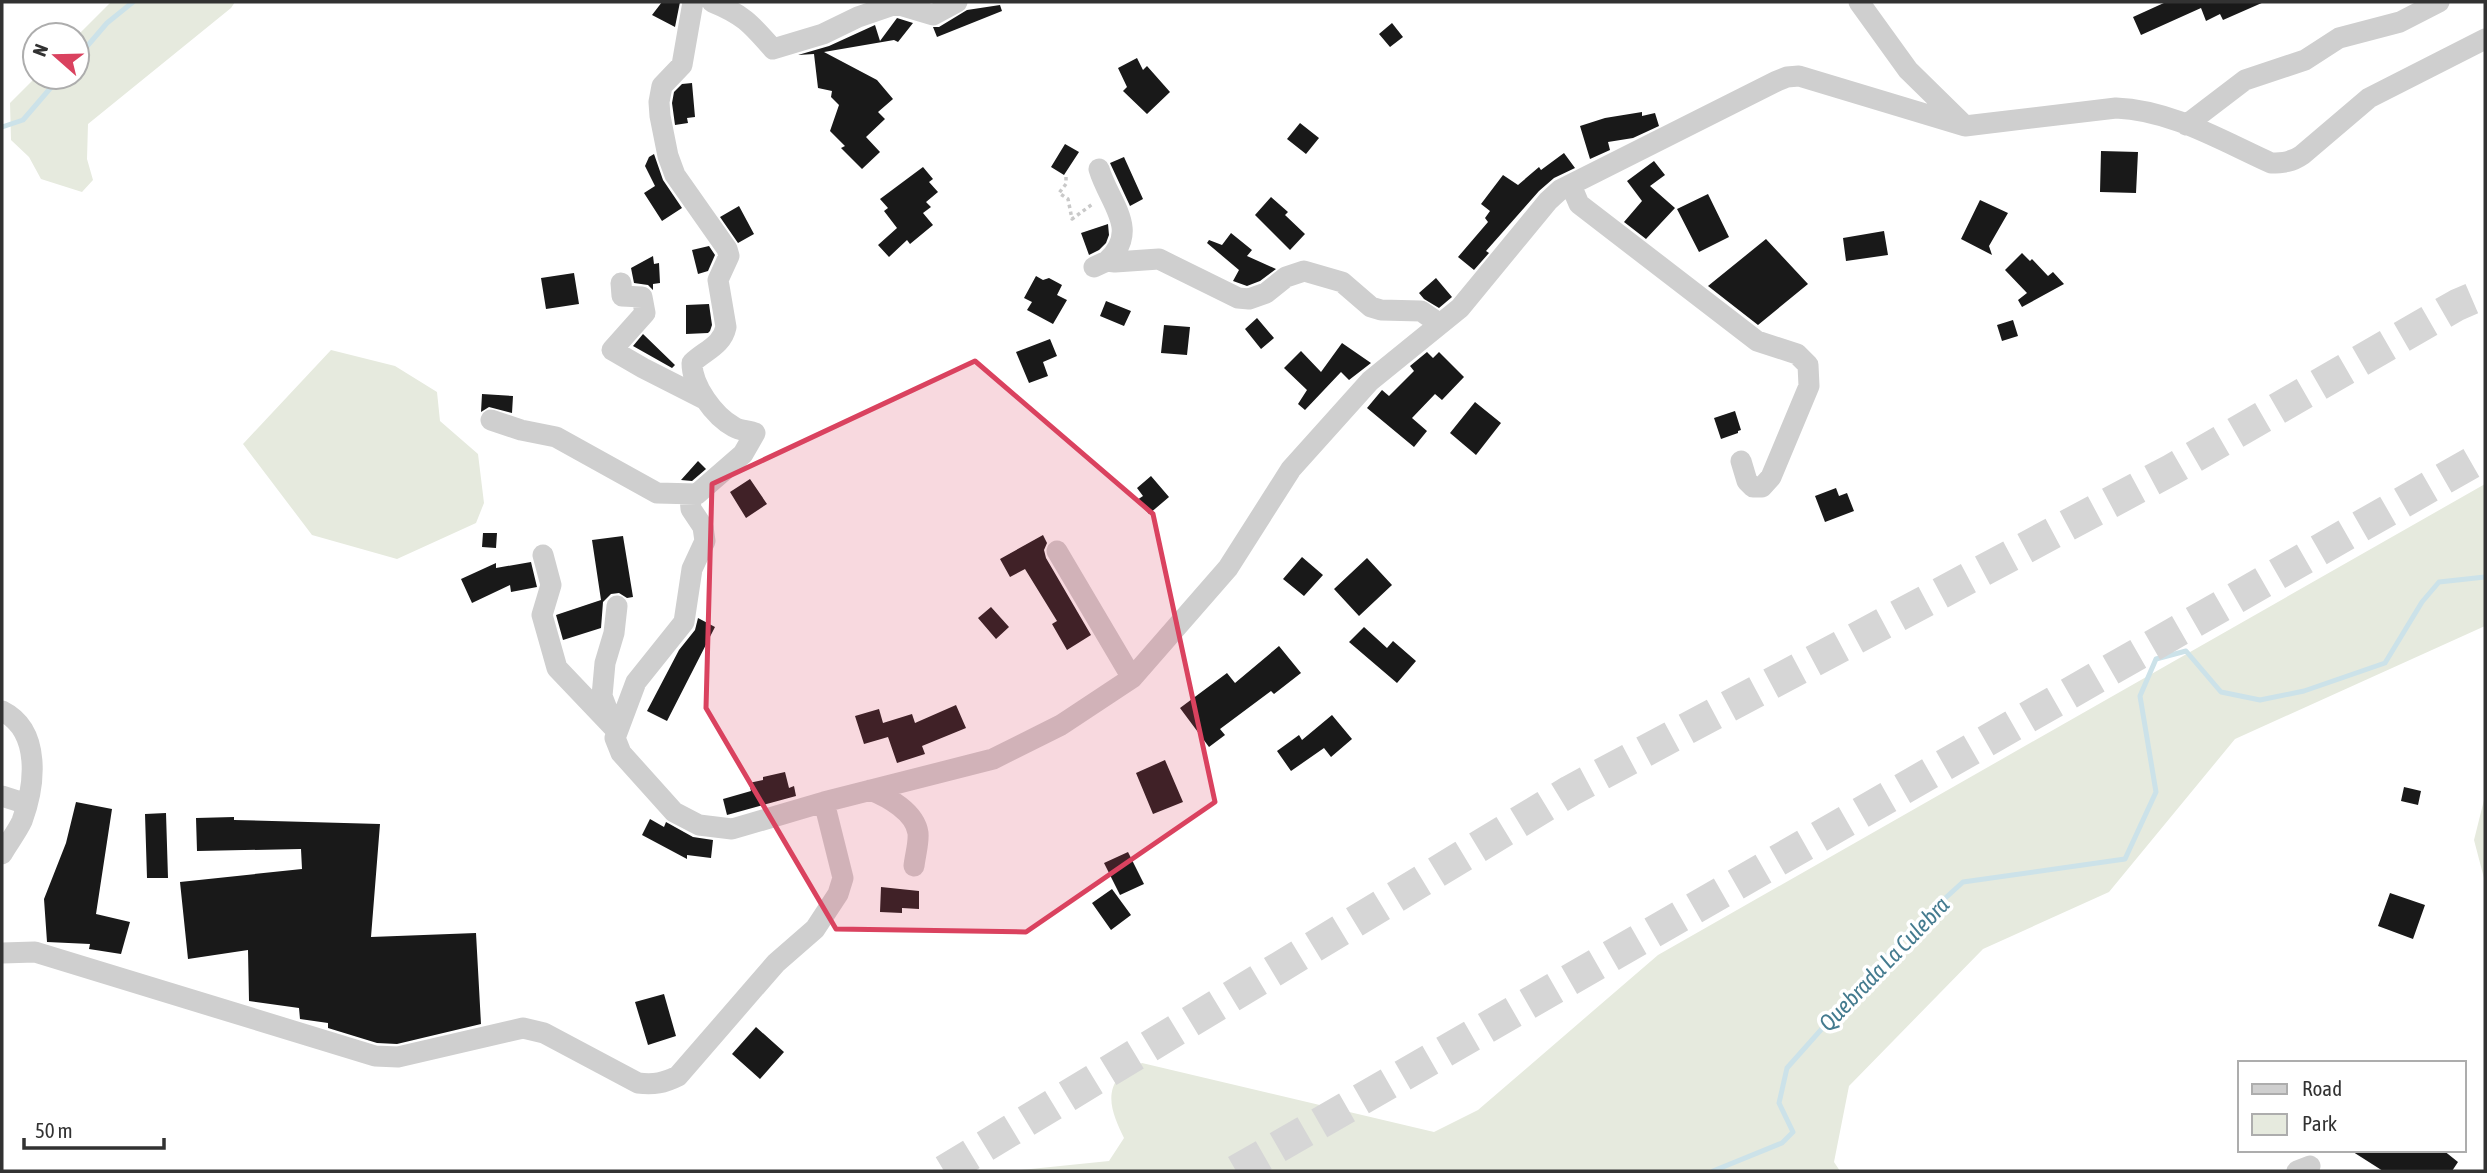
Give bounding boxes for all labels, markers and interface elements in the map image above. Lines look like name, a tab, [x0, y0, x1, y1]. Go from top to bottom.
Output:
north arrow	[21, 21, 91, 91]
text: N	[28, 41, 52, 59]
water label: Quebrada La Culebra	[1814, 892, 1955, 1036]
legend	[2238, 1061, 2466, 1152]
text: Road	[2302, 1076, 2342, 1100]
scale bar	[24, 1106, 164, 1150]
text: Park	[2302, 1111, 2337, 1135]
text: 50 m	[35, 1118, 73, 1142]

